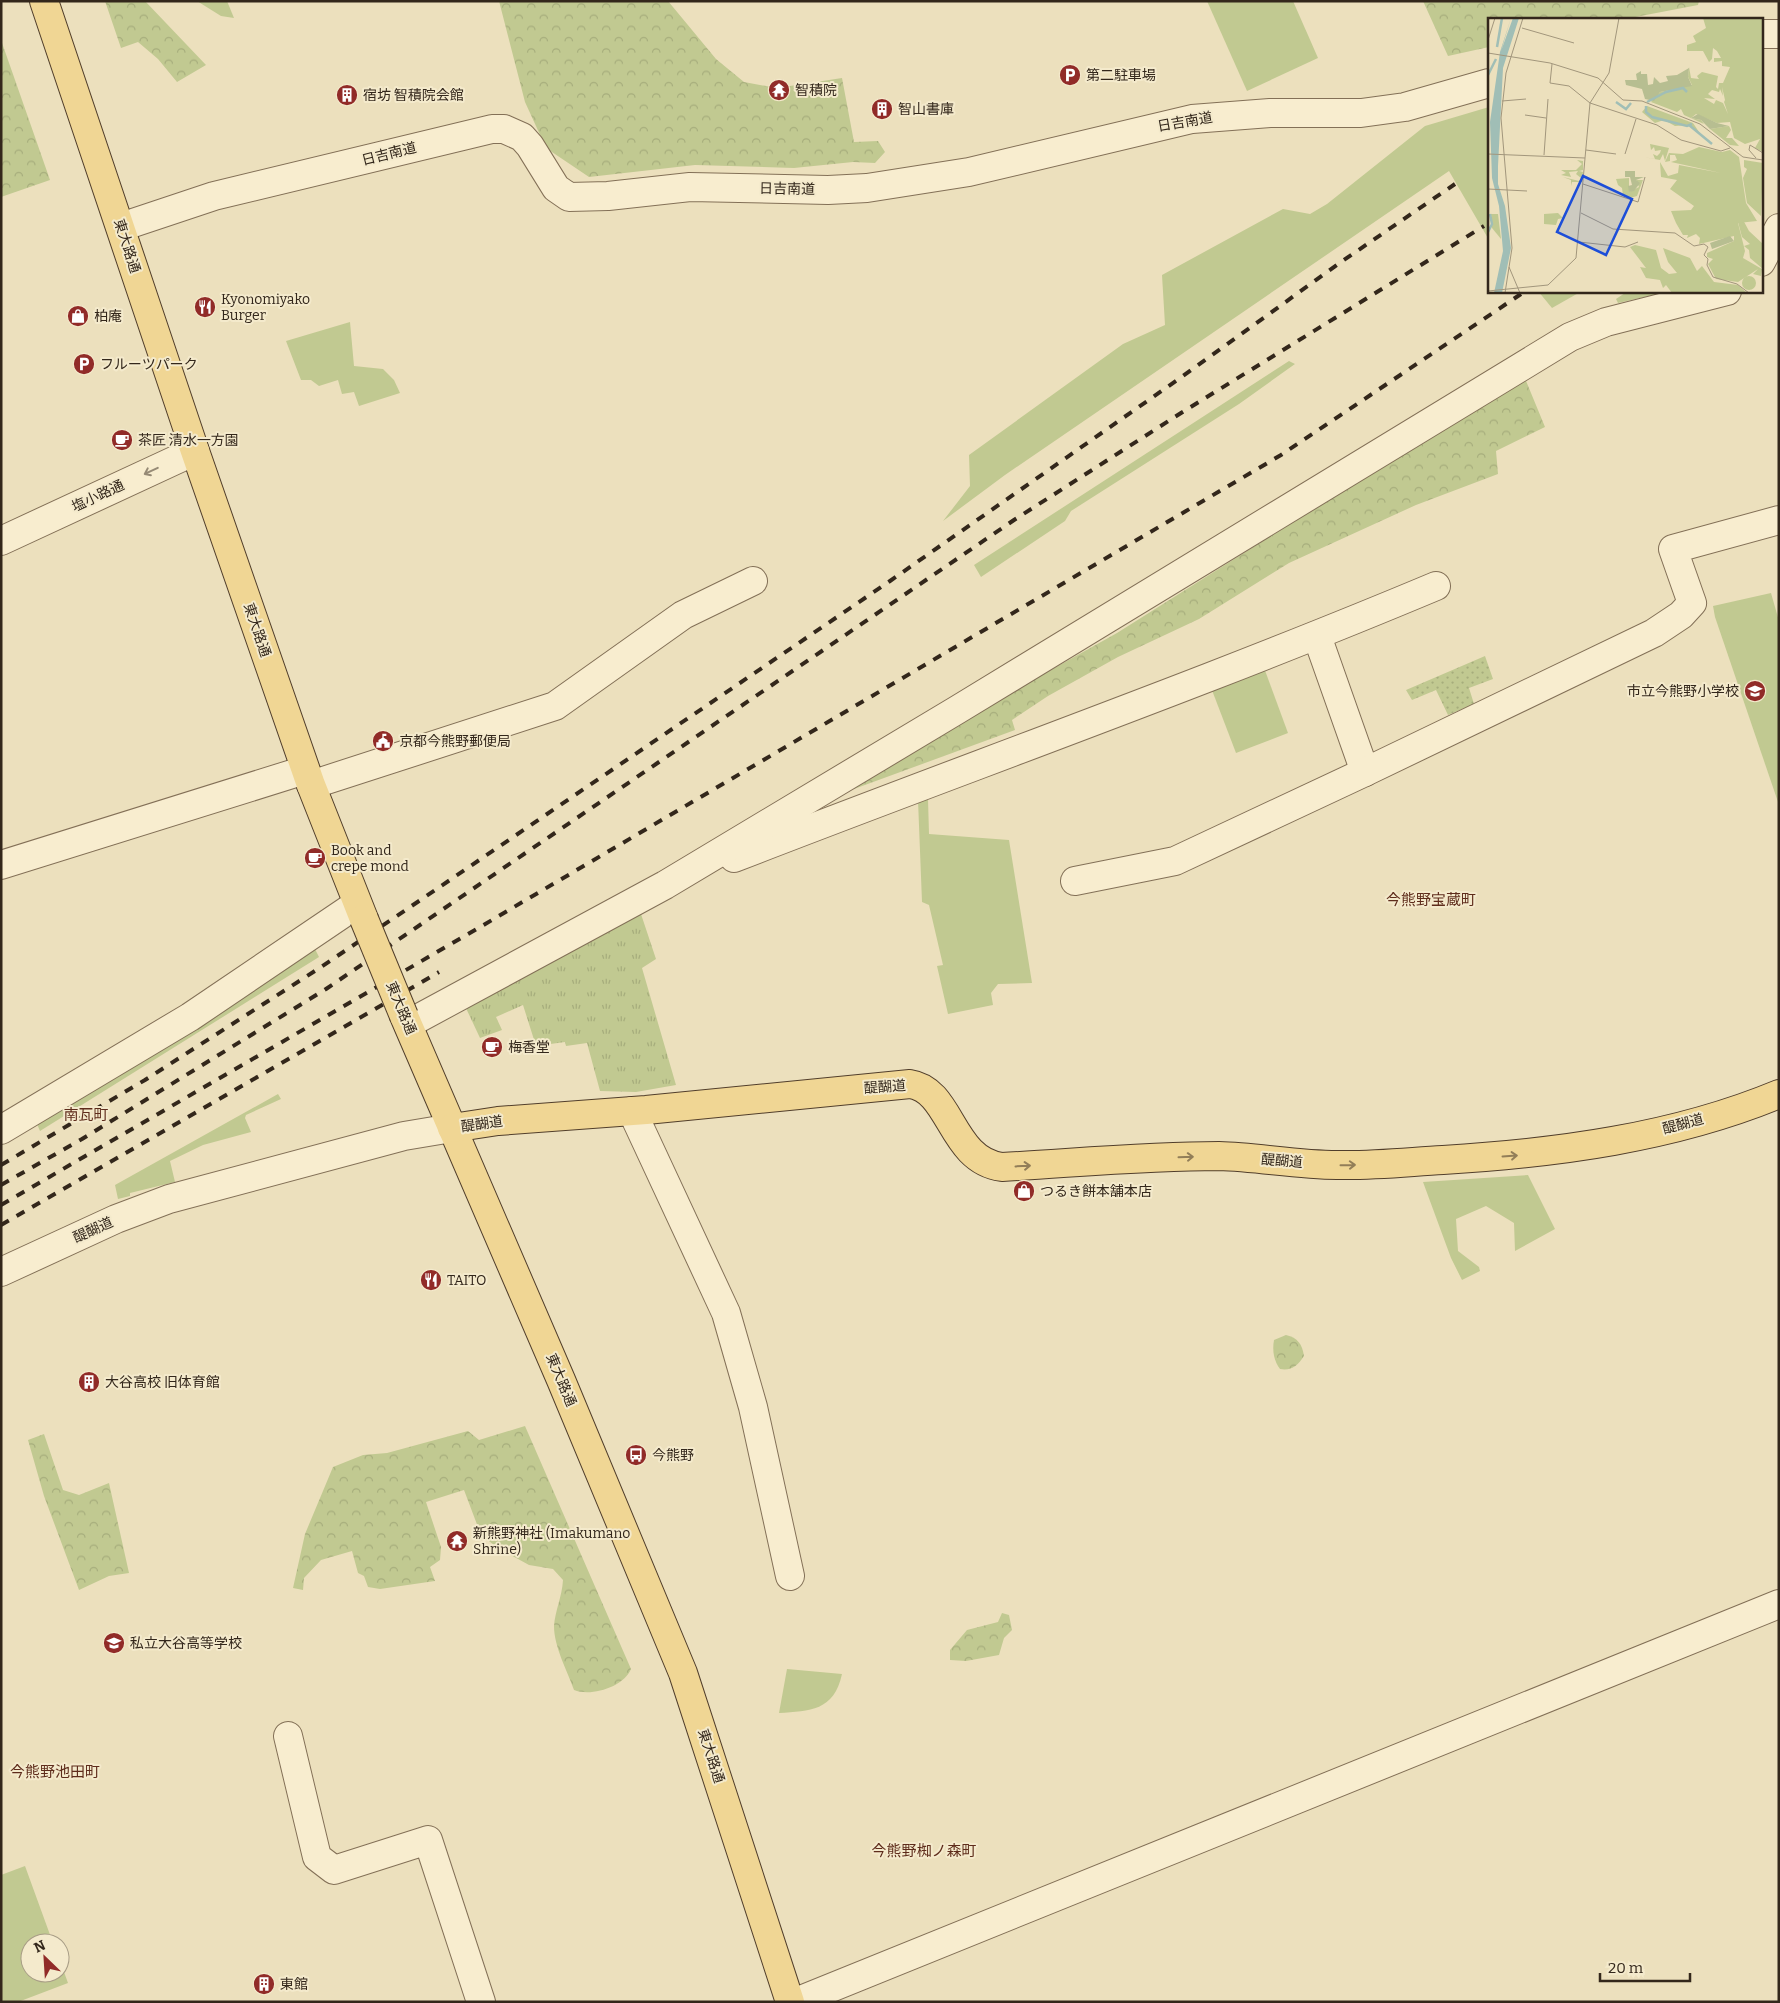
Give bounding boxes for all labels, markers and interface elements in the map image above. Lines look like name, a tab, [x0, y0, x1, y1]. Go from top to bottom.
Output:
inset map	[1488, 18, 1762, 292]
parking icon: 第二駐車場	[1058, 63, 1082, 87]
place label: 第二駐車場	[1086, 67, 1156, 84]
temple icon: 智積院	[767, 78, 791, 102]
place label: 智積院	[795, 82, 837, 99]
building icon: 宿坊 智積院会館	[335, 83, 359, 107]
place label: 宿坊 智積院会館	[363, 87, 464, 104]
building icon: 智山書庫	[870, 97, 894, 121]
place label: 智山書庫	[898, 101, 954, 118]
street label: 日吉南道	[1156, 109, 1214, 135]
street label: 日吉南道	[360, 139, 418, 169]
street label: 日吉南道	[759, 180, 815, 198]
street label: 東大路通	[110, 217, 144, 275]
place label: Kyonomiyako Burger	[221, 291, 310, 324]
restaurant icon: Kyonomiyako Burger	[193, 295, 217, 319]
shop icon: 柏庵	[66, 304, 90, 328]
place label: 柏庵	[94, 308, 122, 325]
parking icon: フルーツパーク	[72, 352, 96, 376]
place label: フルーツパーク	[100, 356, 198, 373]
cafe icon: 茶匠 清水一方園	[110, 428, 134, 452]
place label: 茶匠 清水一方園	[138, 432, 239, 449]
one-way arrow	[144, 467, 159, 476]
street label: 塩小路通	[69, 476, 127, 516]
street label: 東大路通	[240, 601, 274, 659]
school or university icon: 市立今熊野小学校	[1743, 679, 1767, 703]
place label: 市立今熊野小学校	[1627, 683, 1739, 700]
public building icon: 京都今熊野郵便局	[371, 729, 395, 753]
place label: 京都今熊野郵便局	[399, 733, 511, 750]
place label: Book and crepe mond	[331, 842, 409, 875]
cafe icon: Book and crepe mond	[303, 846, 327, 870]
district label: 今熊野宝蔵町	[1386, 891, 1476, 909]
street label: 東大路通	[382, 979, 420, 1037]
cafe icon: 梅香堂	[480, 1035, 504, 1059]
place label: 梅香堂	[508, 1039, 550, 1056]
street label: 醍醐道	[863, 1077, 907, 1097]
district label: 南瓦町	[63, 1106, 109, 1124]
street label: 醍醐道	[1661, 1110, 1705, 1138]
street label: 醍醐道	[460, 1113, 504, 1135]
street label: 醍醐道	[1260, 1151, 1304, 1171]
one-way arrow	[1502, 1151, 1518, 1160]
one-way arrow	[1177, 1153, 1193, 1162]
one-way arrow	[1340, 1160, 1356, 1170]
one-way arrow	[1015, 1162, 1031, 1171]
shop icon: つるき餅本舗本店	[1012, 1179, 1036, 1203]
place label: つるき餅本舗本店	[1040, 1183, 1152, 1200]
street label: 醍醐道	[70, 1214, 116, 1246]
restaurant icon: TAITO	[419, 1268, 443, 1292]
place label: TAITO	[447, 1272, 486, 1289]
street label: 東大路通	[542, 1351, 580, 1409]
building icon: 大谷高校 旧体育館	[77, 1370, 101, 1394]
place label: 大谷高校 旧体育館	[105, 1374, 220, 1391]
bus stop icon: 今熊野	[624, 1443, 648, 1467]
place label: 今熊野	[652, 1447, 694, 1464]
place label: 新熊野神社 (Imakumano Shrine)	[473, 1525, 630, 1558]
temple icon: 新熊野神社 (Imakumano Shrine)	[445, 1529, 469, 1553]
school or university icon: 私立大谷高等学校	[102, 1631, 126, 1655]
place label: 私立大谷高等学校	[130, 1635, 242, 1652]
street label: 東大路通	[694, 1727, 728, 1785]
district label: 今熊野池田町	[10, 1763, 100, 1781]
district label: 今熊野椥ノ森町	[871, 1842, 977, 1860]
north arrow	[20, 1933, 70, 1983]
text: N	[31, 1937, 48, 1957]
scale bar	[1600, 1950, 1690, 1982]
text: 20 m	[1608, 1959, 1644, 1977]
building icon: 東館	[252, 1972, 276, 1996]
place label: 東館	[280, 1976, 308, 1993]

